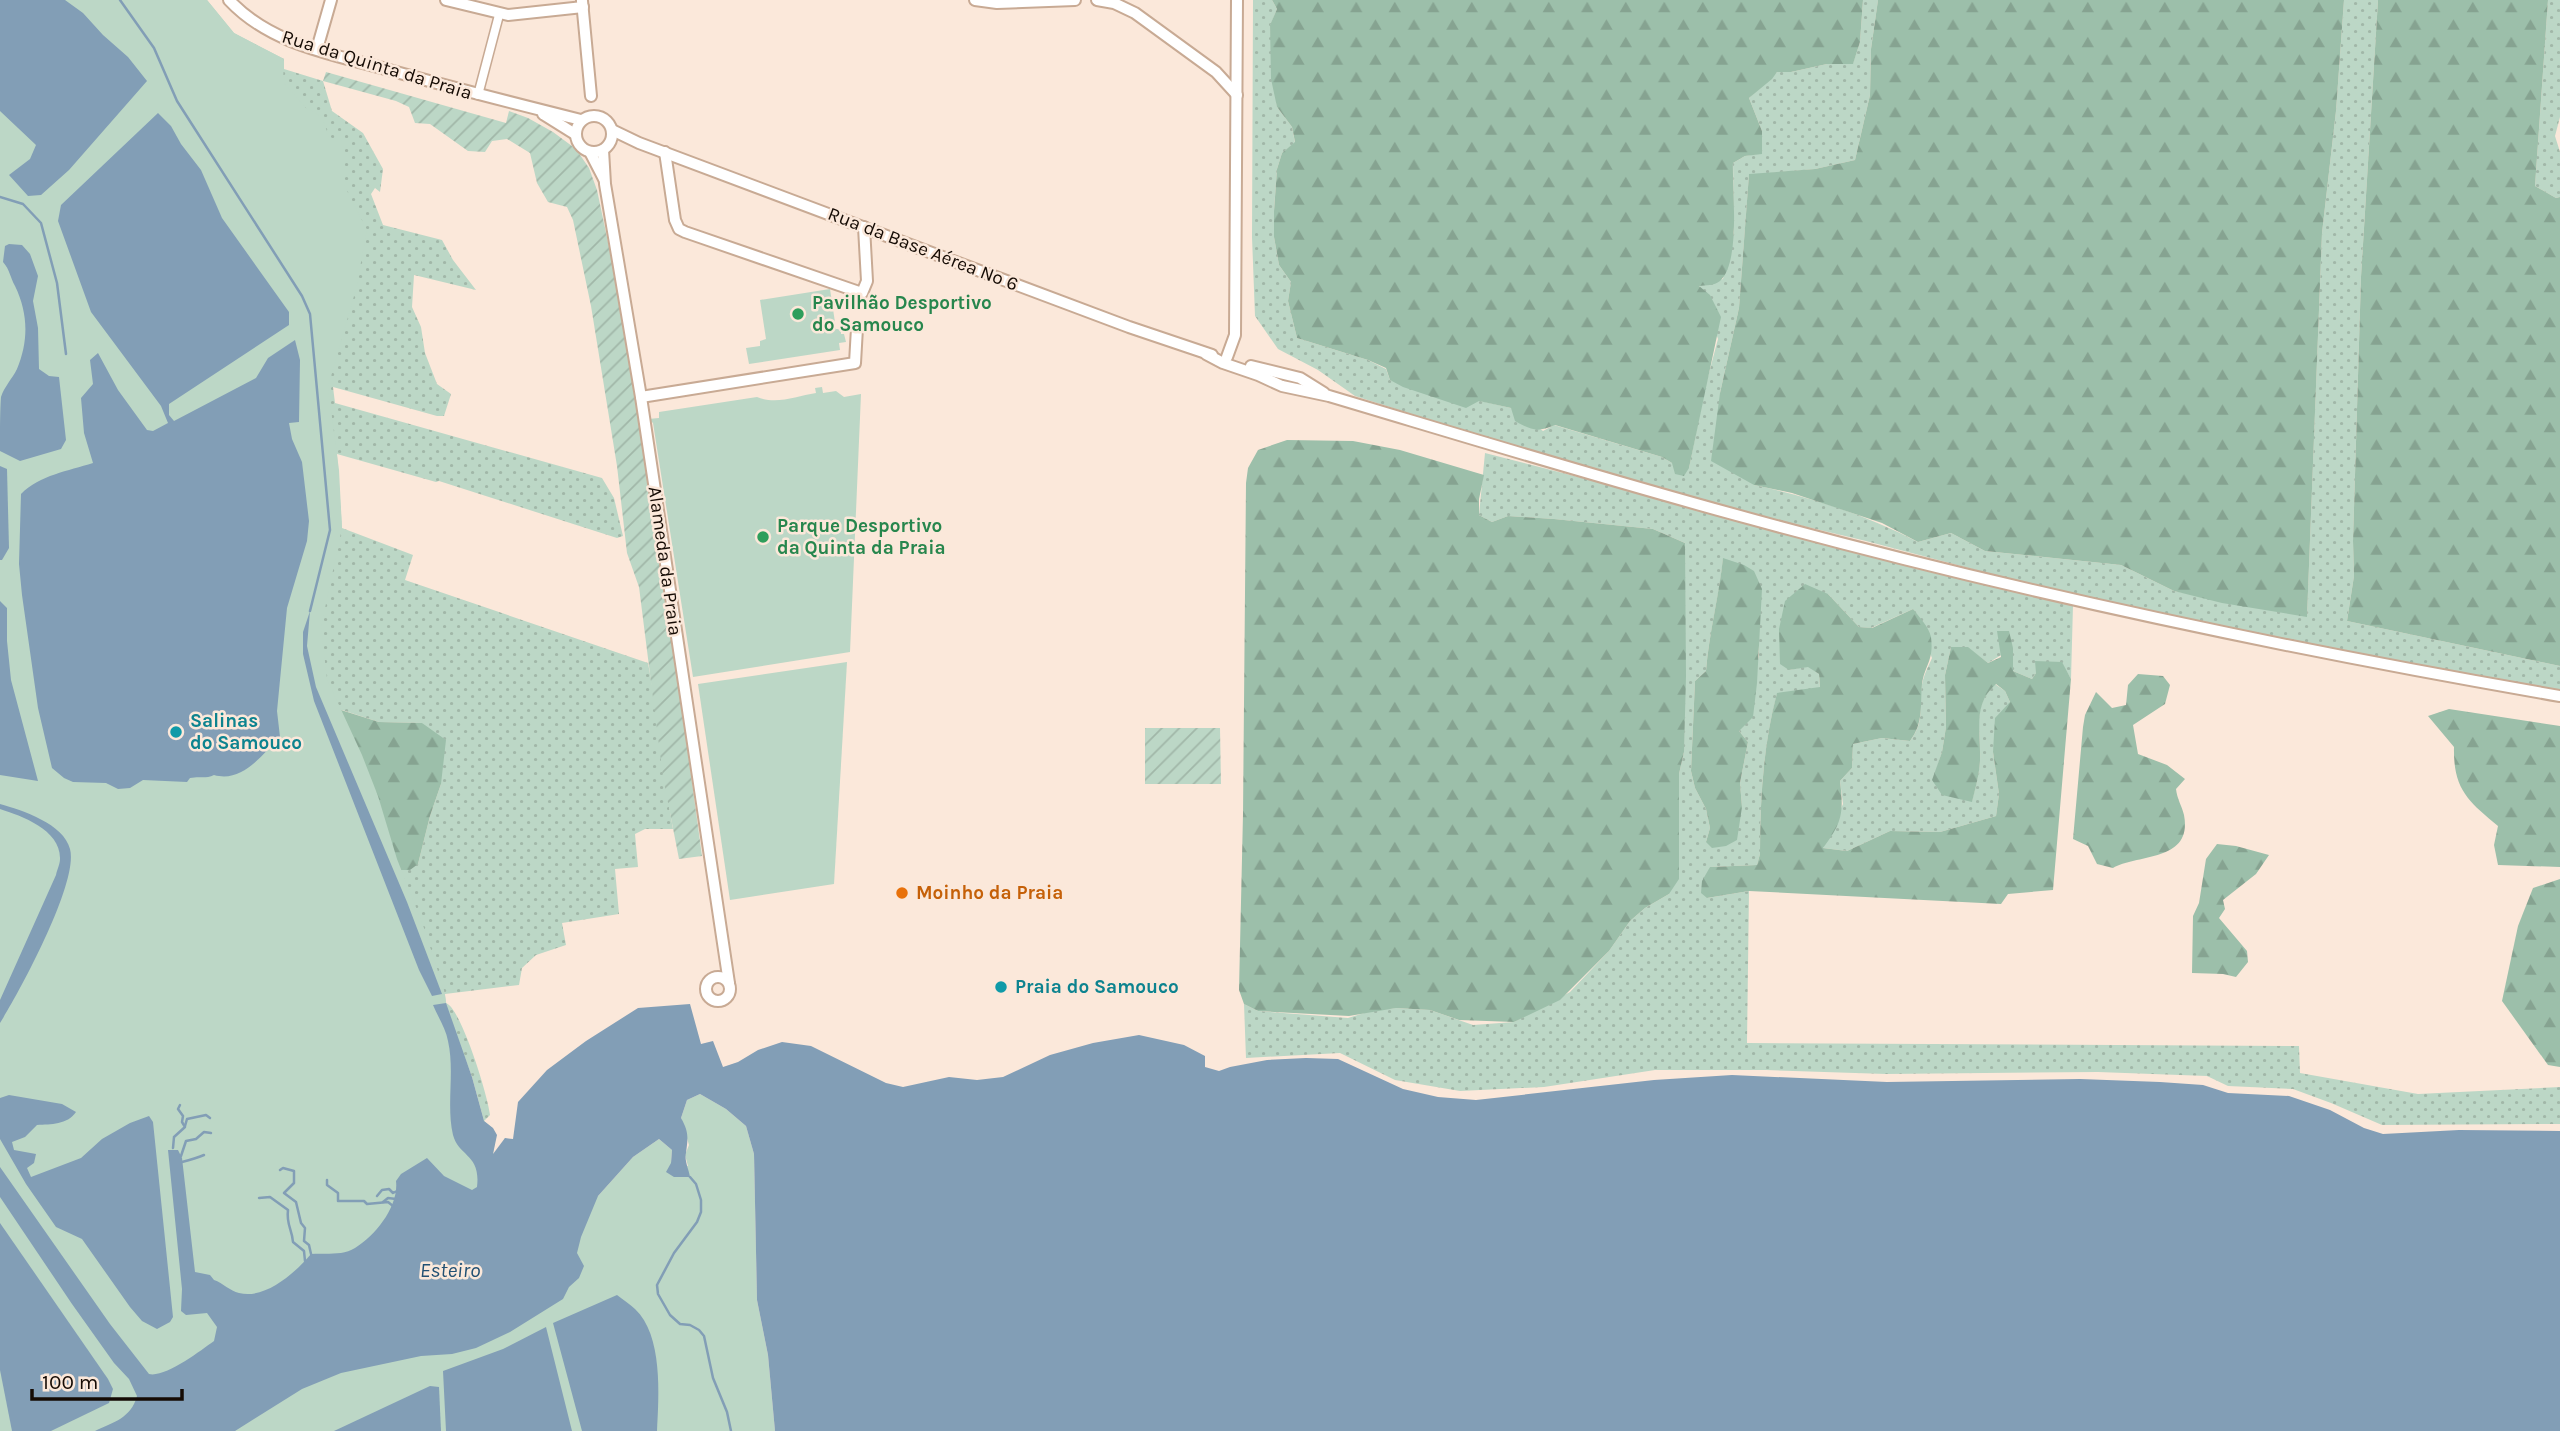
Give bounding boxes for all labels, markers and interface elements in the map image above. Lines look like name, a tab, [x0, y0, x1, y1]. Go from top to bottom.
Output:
street label: Rua da Quinta da Praia	[279, 26, 475, 104]
street label: Rua da Base Aérea Nº 6	[825, 203, 1021, 295]
place label: Pavilhão Desportivo do Samouco	[812, 292, 992, 336]
marker: Pavilhão Desportivo do Samouco	[790, 306, 806, 322]
street label: Alameda da Praia	[644, 485, 686, 637]
place label: Parque Desportivo da Quinta da Praia	[777, 515, 946, 559]
marker: Parque Desportivo da Quinta da Praia	[755, 529, 771, 545]
place label: Salinas do Samouco	[190, 710, 302, 754]
marker: Salinas do Samouco	[168, 724, 184, 740]
place label: Moinho da Praia	[916, 882, 1063, 904]
marker: Moinho da Praia	[894, 885, 910, 901]
place label: Praia do Samouco	[1015, 976, 1179, 998]
marker: Praia do Samouco	[993, 979, 1009, 995]
water label: Esteiro	[420, 1258, 481, 1282]
scale bar	[32, 1358, 182, 1402]
text: 100 m	[42, 1370, 99, 1394]

